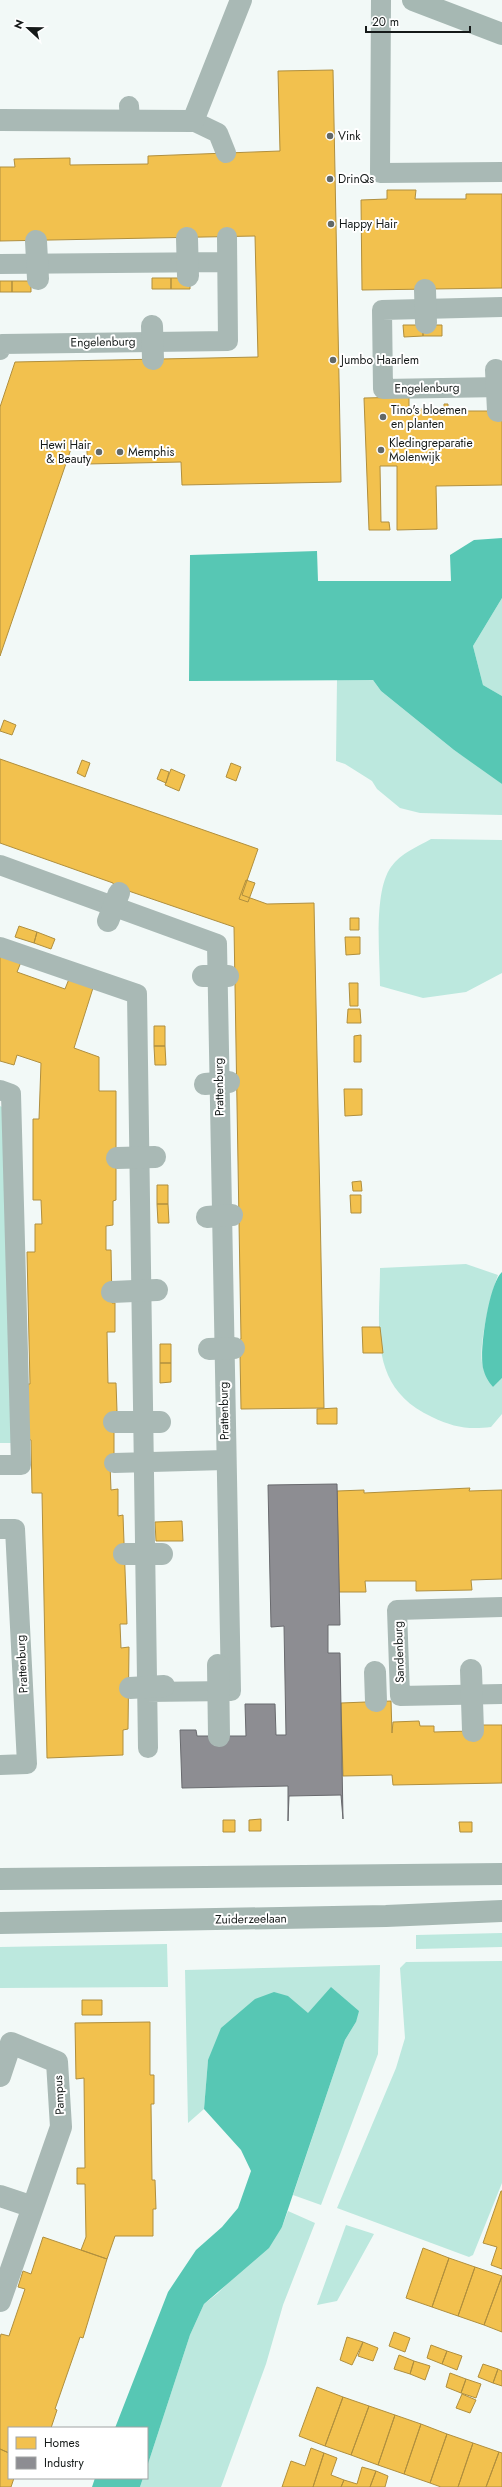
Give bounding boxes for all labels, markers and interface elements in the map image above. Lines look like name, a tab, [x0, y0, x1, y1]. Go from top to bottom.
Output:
north arrow	[8, 8, 48, 48]
scale bar	[366, 8, 470, 34]
text: 20 m	[372, 13, 399, 31]
text: N	[10, 17, 28, 31]
place label: Vink	[338, 127, 361, 145]
marker: Vink	[325, 131, 335, 141]
place label: DrinQs	[338, 170, 374, 188]
marker: DrinQs	[325, 174, 335, 184]
place label: Happy Hair	[339, 215, 398, 233]
marker: Happy Hair	[326, 219, 336, 229]
street label: Engelenburg	[70, 332, 136, 352]
place label: Jumbo Haarlem	[339, 351, 419, 369]
marker: Jumbo Haarlem	[328, 355, 338, 365]
street label: Engelenburg	[394, 378, 460, 398]
place label: Tino's bloemen en planten	[391, 401, 467, 433]
marker: Tino's bloemen en planten	[378, 412, 388, 422]
place label: Kledingreparatie Molenwijk	[389, 434, 473, 466]
place label: Hewi Hair & Beauty	[40, 436, 92, 468]
place label: Memphis	[128, 443, 175, 461]
marker: Kledingreparatie Molenwijk	[376, 445, 386, 455]
marker: Hewi Hair & Beauty	[94, 447, 104, 457]
marker: Memphis	[115, 447, 125, 457]
street label: Prattenburg	[209, 1058, 229, 1116]
street label: Prattenburg	[214, 1382, 234, 1440]
street label: Sandenburg	[389, 1621, 409, 1683]
street label: Prattenburg	[11, 1634, 33, 1694]
street label: Zuiderzeelaan	[215, 1909, 287, 1929]
street label: Pampus	[49, 2075, 69, 2115]
legend	[8, 2427, 148, 2479]
text: Homes	[44, 2434, 80, 2452]
text: Industry	[44, 2454, 85, 2472]

